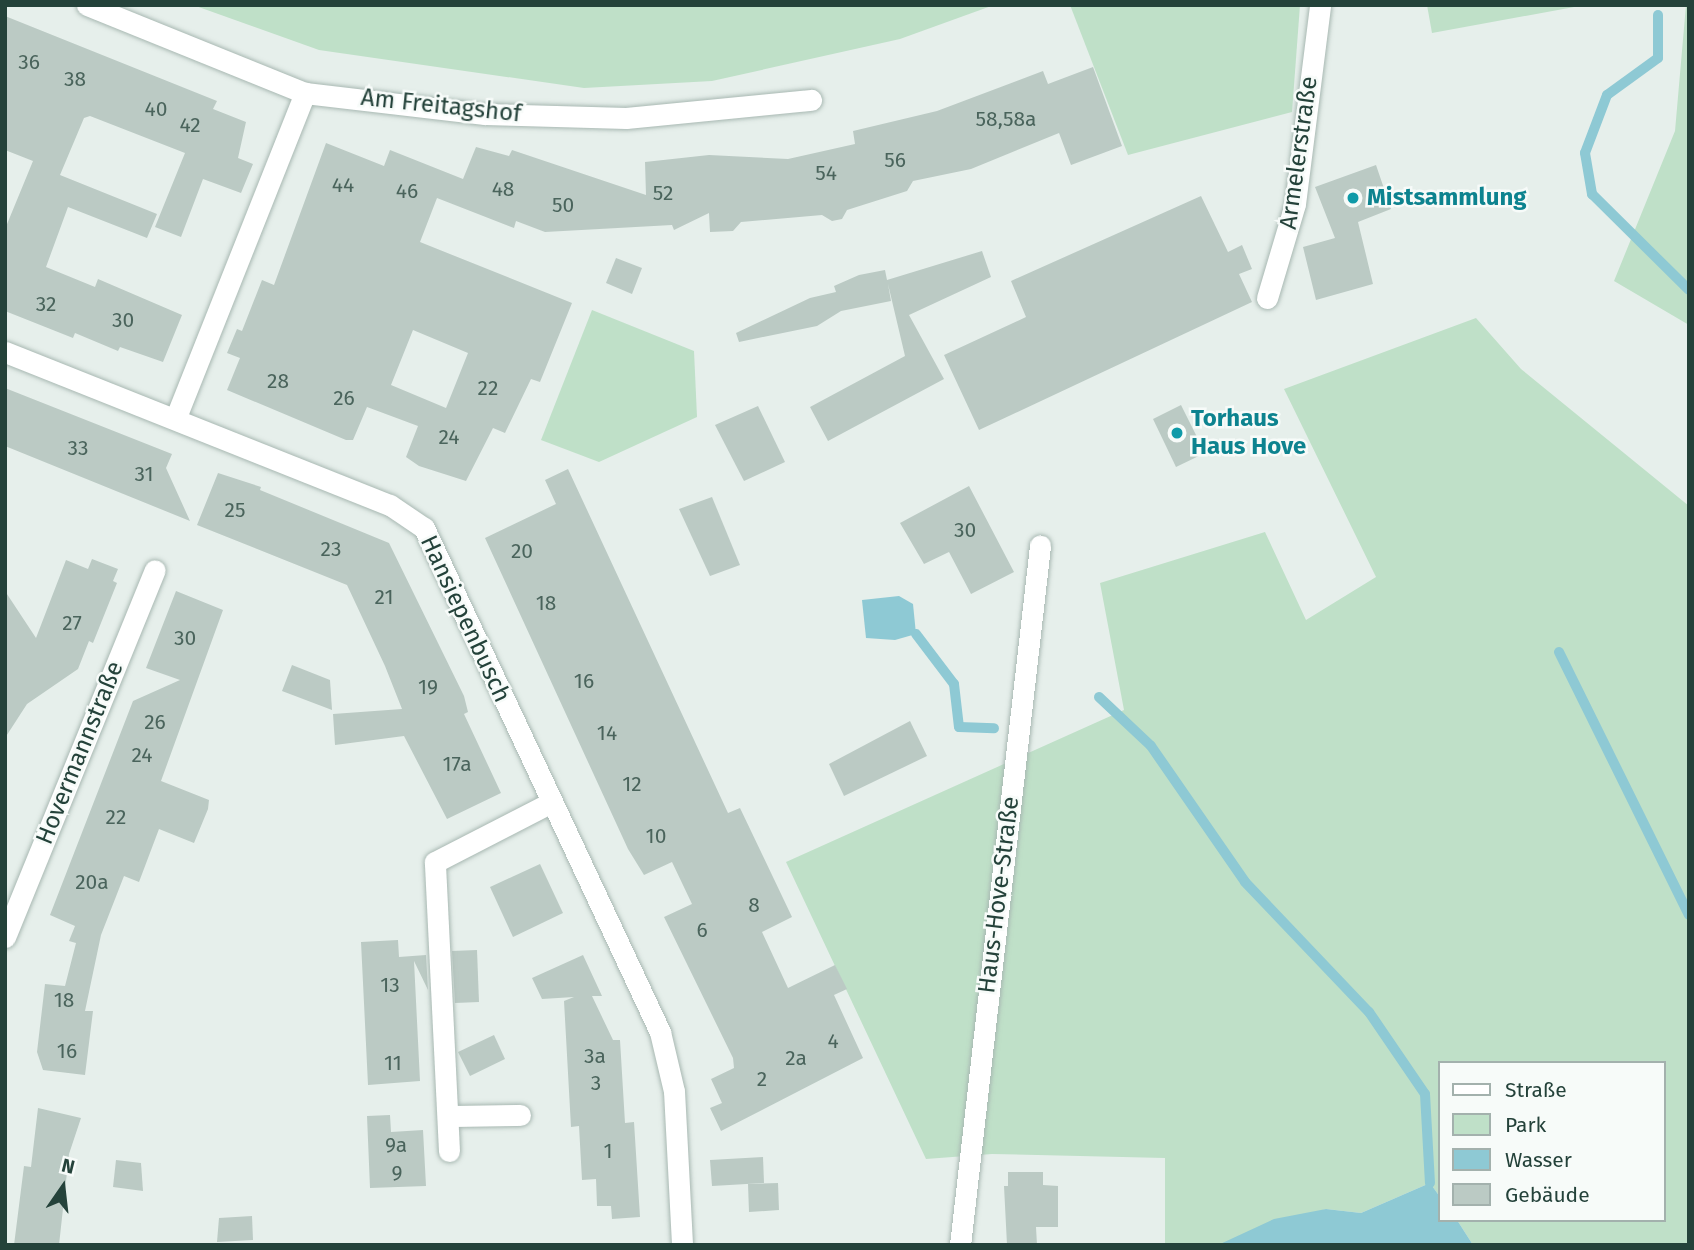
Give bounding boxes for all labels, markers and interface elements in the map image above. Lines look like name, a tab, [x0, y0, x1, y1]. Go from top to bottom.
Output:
house number: 36	[18, 49, 40, 75]
house number: 38	[64, 66, 86, 92]
street label: Armelerstraße	[1274, 75, 1324, 231]
street label: Am Freitagshof	[359, 83, 523, 129]
house number: 40	[145, 96, 167, 122]
house number: 58,58a	[976, 106, 1036, 132]
house number: 42	[179, 112, 201, 138]
house number: 56	[884, 147, 906, 173]
house number: 54	[815, 160, 837, 186]
house number: 44	[332, 172, 354, 198]
house number: 48	[492, 176, 514, 202]
house number: 46	[396, 178, 418, 204]
house number: 52	[653, 180, 673, 206]
place label: Mistsammlung	[1367, 184, 1526, 212]
marker: Mistsammlung	[1345, 190, 1361, 206]
house number: 50	[552, 192, 574, 218]
house number: 32	[36, 291, 56, 317]
house number: 30	[112, 307, 134, 333]
house number: 28	[267, 368, 289, 394]
house number: 22	[478, 375, 498, 401]
house number: 26	[333, 385, 355, 411]
place label: Torhaus Haus Hove	[1191, 405, 1306, 461]
house number: 24	[439, 424, 459, 450]
marker: Torhaus Haus Hove	[1169, 425, 1185, 441]
house number: 33	[68, 435, 88, 461]
house number: 31	[134, 461, 154, 487]
house number: 25	[225, 497, 245, 523]
house number: 30	[954, 517, 976, 543]
street label: Hansiepenbusch	[414, 531, 516, 707]
house number: 23	[321, 536, 341, 562]
house number: 20	[511, 538, 533, 564]
house number: 21	[375, 584, 393, 610]
house number: 18	[536, 590, 556, 616]
house number: 27	[62, 610, 82, 636]
house number: 30	[174, 625, 196, 651]
street label: Hovermannstraße	[30, 657, 130, 849]
house number: 16	[574, 668, 594, 694]
house number: 19	[418, 674, 438, 700]
house number: 26	[144, 709, 166, 735]
house number: 14	[597, 720, 617, 746]
house number: 24	[132, 742, 152, 768]
house number: 17a	[442, 751, 472, 777]
house number: 12	[622, 771, 642, 797]
street label: Haus-Hove-Straße	[973, 795, 1025, 995]
house number: 22	[106, 804, 126, 830]
house number: 10	[646, 823, 666, 849]
house number: 20a	[75, 869, 109, 895]
house number: 8	[748, 892, 760, 918]
house number: 6	[696, 917, 708, 943]
house number: 13	[380, 972, 400, 998]
house number: 18	[54, 987, 74, 1013]
house number: 4	[827, 1028, 839, 1054]
house number: 16	[57, 1038, 77, 1064]
house number: 3a	[584, 1043, 606, 1069]
house number: 2a	[785, 1045, 807, 1071]
house number: 11	[384, 1050, 402, 1076]
legend	[1438, 1061, 1666, 1222]
house number: 2	[757, 1066, 767, 1092]
house number: 3	[591, 1070, 601, 1096]
text: Straße	[1505, 1077, 1567, 1103]
text: Park	[1505, 1112, 1546, 1138]
house number: 9a	[385, 1132, 407, 1158]
house number: 1	[603, 1138, 613, 1164]
text: Wasser	[1505, 1147, 1572, 1173]
north arrow	[28, 1152, 98, 1222]
text: N	[59, 1153, 77, 1179]
house number: 9	[391, 1160, 403, 1186]
text: Gebäude	[1505, 1182, 1590, 1208]

